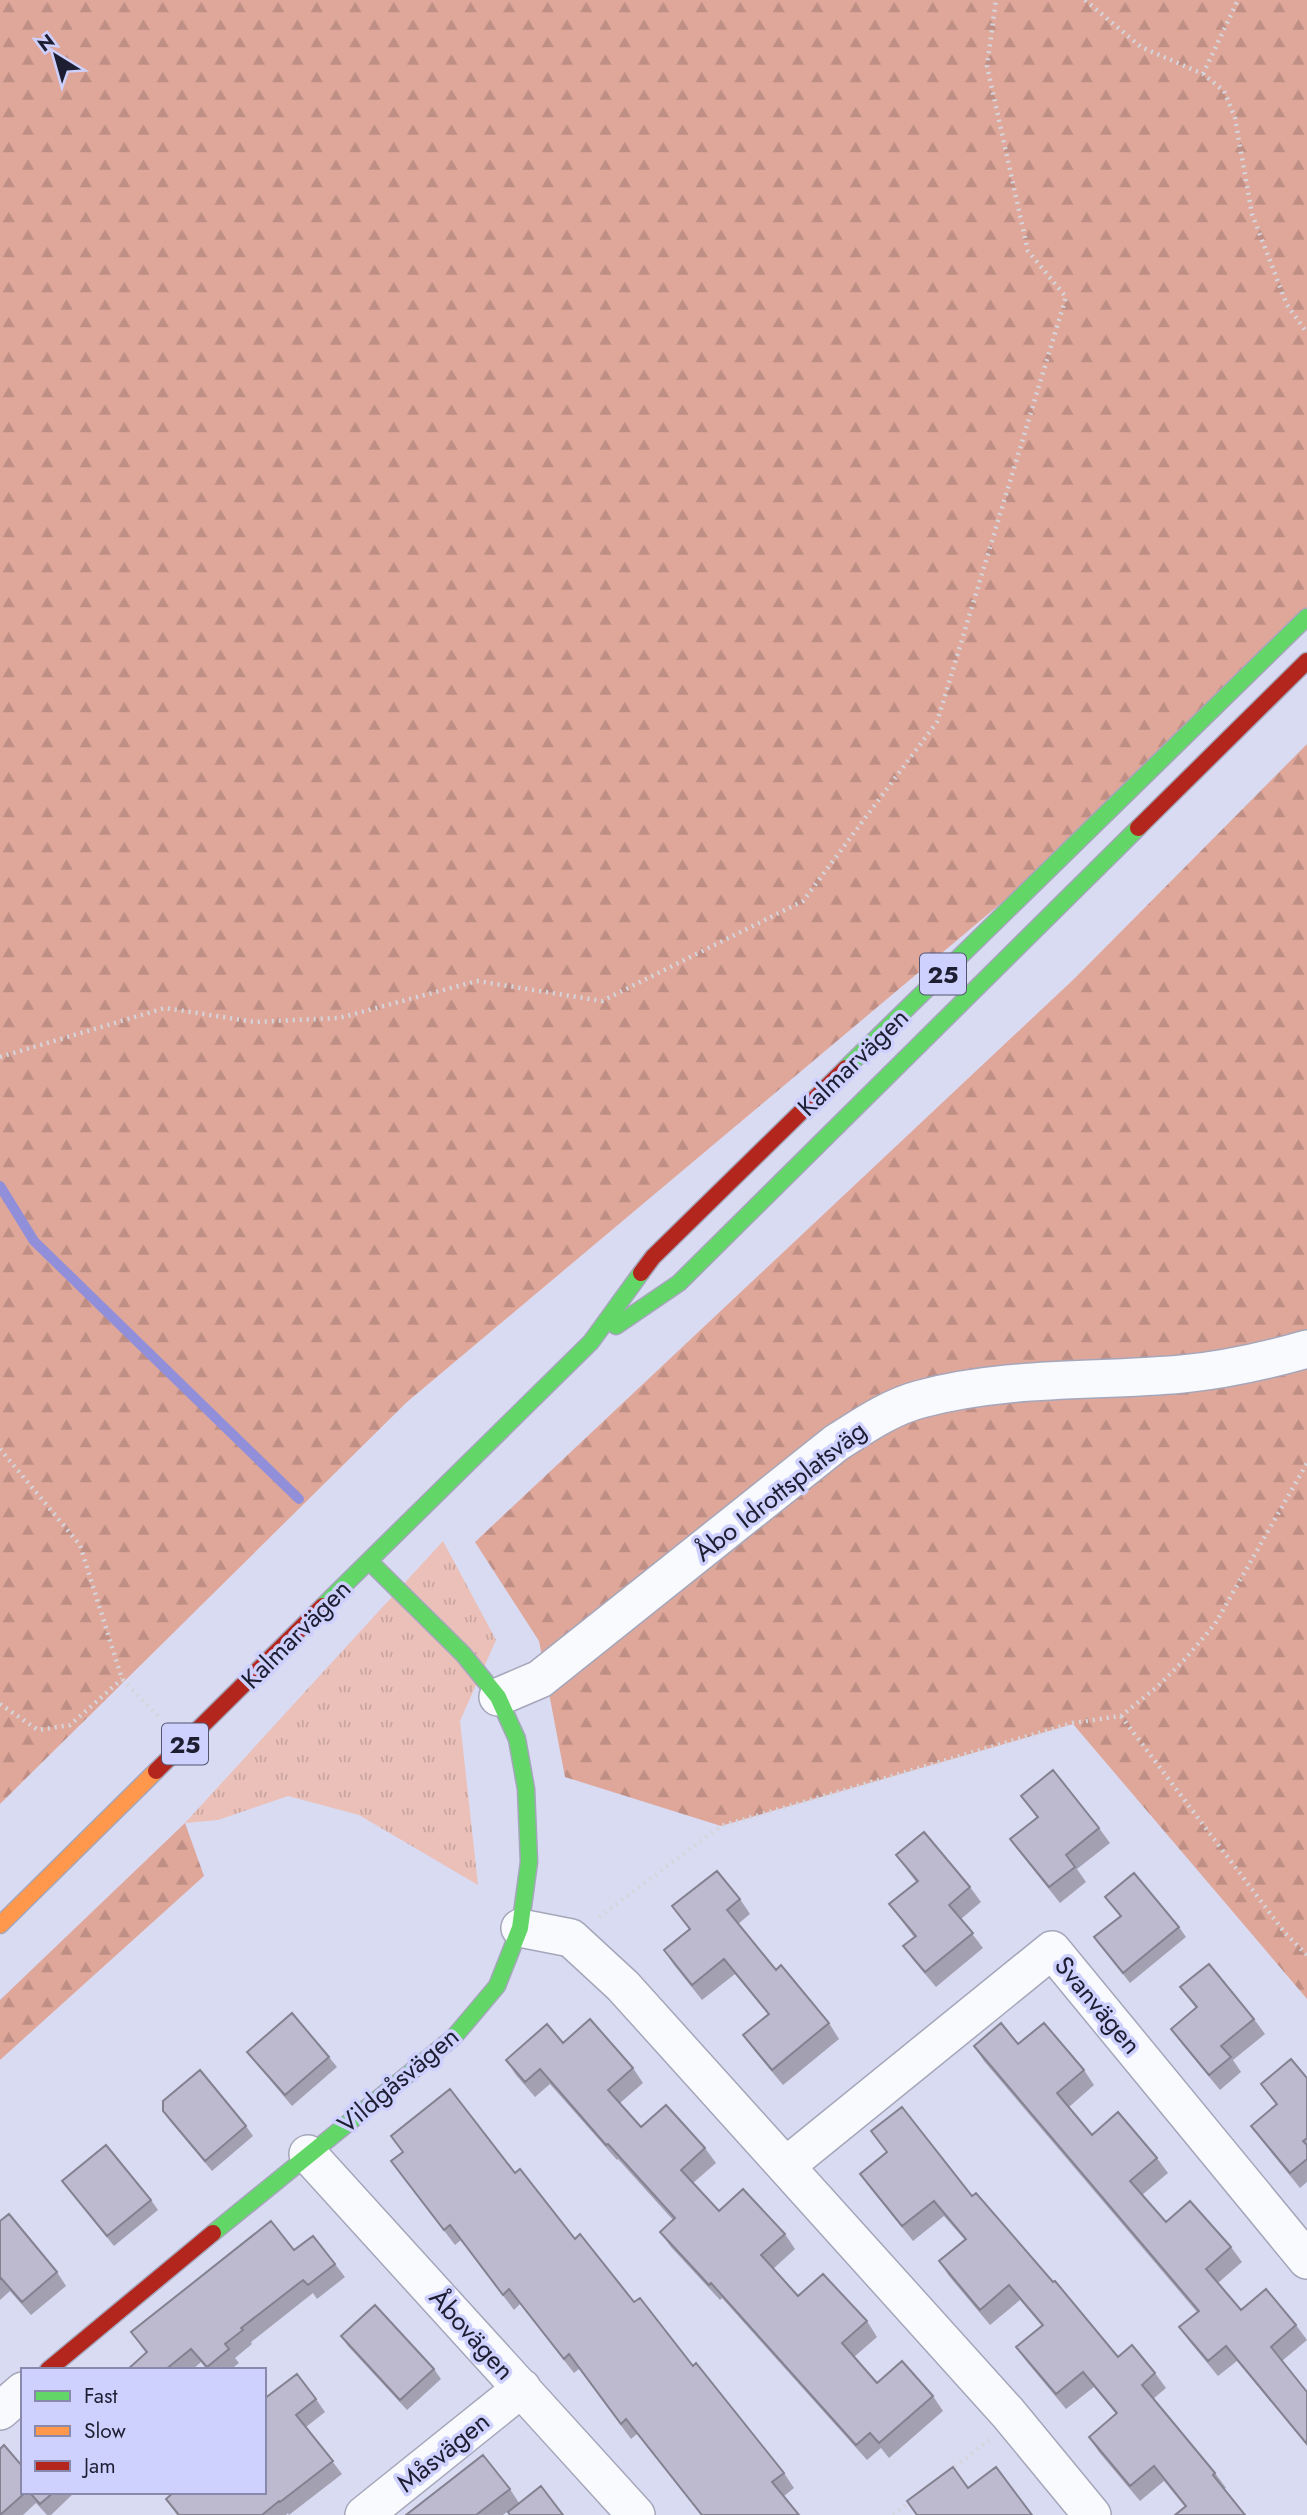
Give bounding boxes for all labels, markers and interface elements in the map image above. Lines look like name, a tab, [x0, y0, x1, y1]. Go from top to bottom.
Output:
north arrow	[21, 21, 91, 91]
text: N	[32, 27, 60, 58]
road number: 25	[920, 954, 966, 994]
street label: Kalmarvägen	[789, 999, 917, 1125]
street label: Åbo Idrottsplatsväg	[686, 1411, 874, 1571]
street label: Kalmarvägen	[233, 1571, 359, 1697]
road number: 25	[162, 1724, 208, 1764]
street label: Svanvägen	[1046, 1948, 1150, 2062]
street label: Vildgåsvägen	[329, 2018, 467, 2142]
street label: Åbovägen	[421, 2280, 523, 2388]
legend	[21, 2368, 266, 2494]
text: Fast	[84, 2381, 117, 2411]
street label: Måsvägen	[388, 2403, 498, 2501]
text: Slow	[84, 2416, 126, 2446]
text: Jam	[81, 2451, 116, 2481]

